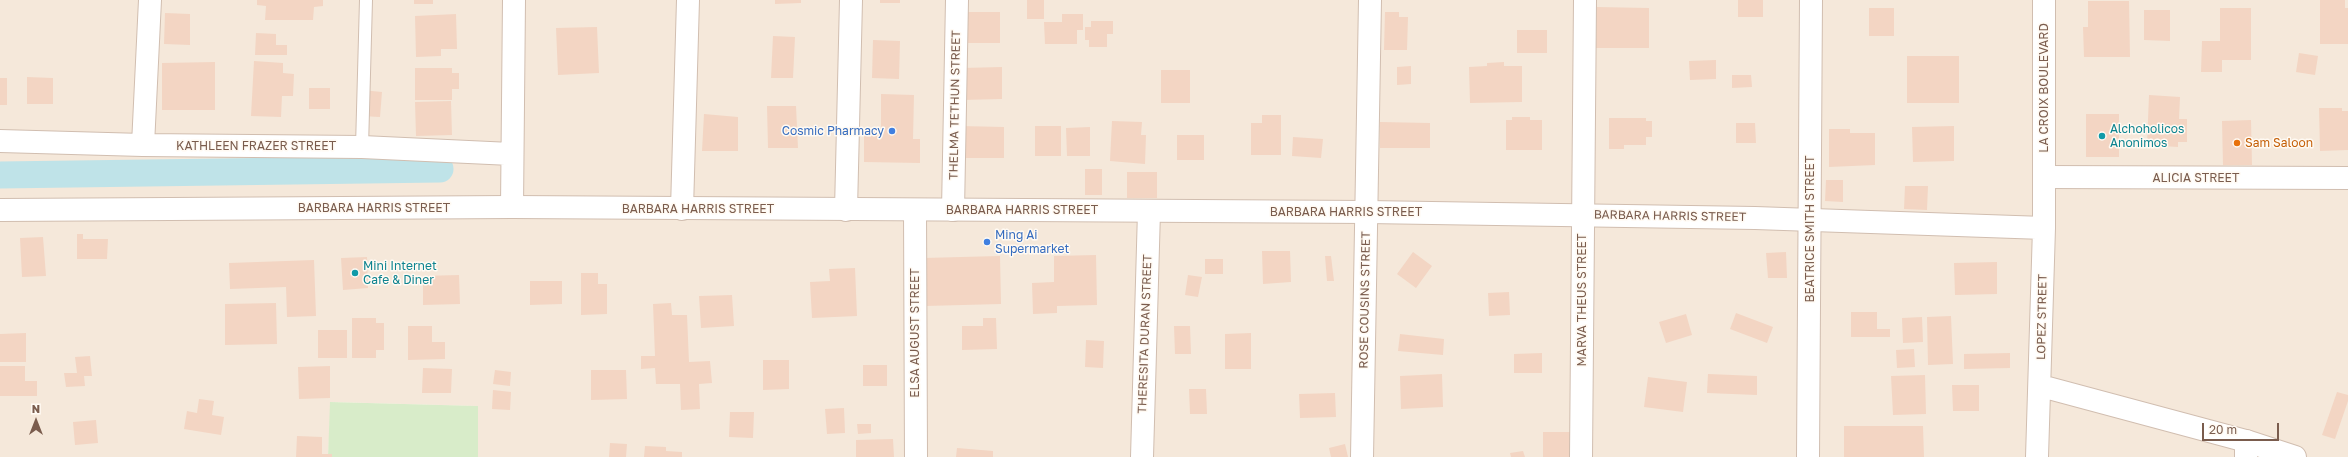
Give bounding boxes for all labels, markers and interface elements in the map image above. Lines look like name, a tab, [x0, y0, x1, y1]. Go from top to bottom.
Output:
street label: LA CROIX BOULEVARD	[2037, 23, 2051, 153]
street label: THELMA TETHUN STREET	[946, 30, 964, 180]
place label: Alchoholicos Anonimos	[2110, 122, 2184, 150]
place label: Cosmic Pharmacy	[782, 124, 884, 138]
marker: Cosmic Pharmacy	[887, 126, 897, 136]
marker: Alchoholicos Anonimos	[2097, 131, 2107, 141]
place label: Sam Saloon	[2245, 136, 2313, 150]
marker: Sam Saloon	[2232, 138, 2242, 148]
street label: KATHLEEN FRAZER STREET	[176, 139, 336, 153]
street label: BEATRICE SMITH STREET	[1803, 156, 1817, 302]
street label: ALICIA STREET	[2153, 171, 2239, 185]
street label: BARBARA HARRIS STREET	[298, 201, 450, 215]
street label: BARBARA HARRIS STREET	[622, 202, 774, 216]
street label: BARBARA HARRIS STREET	[946, 203, 1098, 217]
street label: BARBARA HARRIS STREET	[1270, 205, 1422, 219]
street label: BARBARA HARRIS STREET	[1594, 207, 1746, 225]
place label: Ming Ai Supermarket	[995, 228, 1069, 256]
street label: ROSE COUSINS STREET	[1357, 231, 1373, 369]
street label: MARVA THEUS STREET	[1575, 234, 1589, 366]
marker: Ming Ai Supermarket	[982, 237, 992, 247]
street label: THERESITA DURAN STREET	[1135, 254, 1155, 414]
place label: Mini Internet Cafe & Diner	[363, 259, 437, 287]
marker: Mini Internet Cafe & Diner	[350, 268, 360, 278]
street label: ELSA AUGUST STREET	[908, 268, 922, 398]
street label: LOPEZ STREET	[2034, 274, 2050, 360]
north arrow	[16, 401, 56, 441]
text: N	[32, 402, 40, 415]
scale bar	[2204, 415, 2281, 441]
text: 20 m	[2209, 422, 2237, 437]

